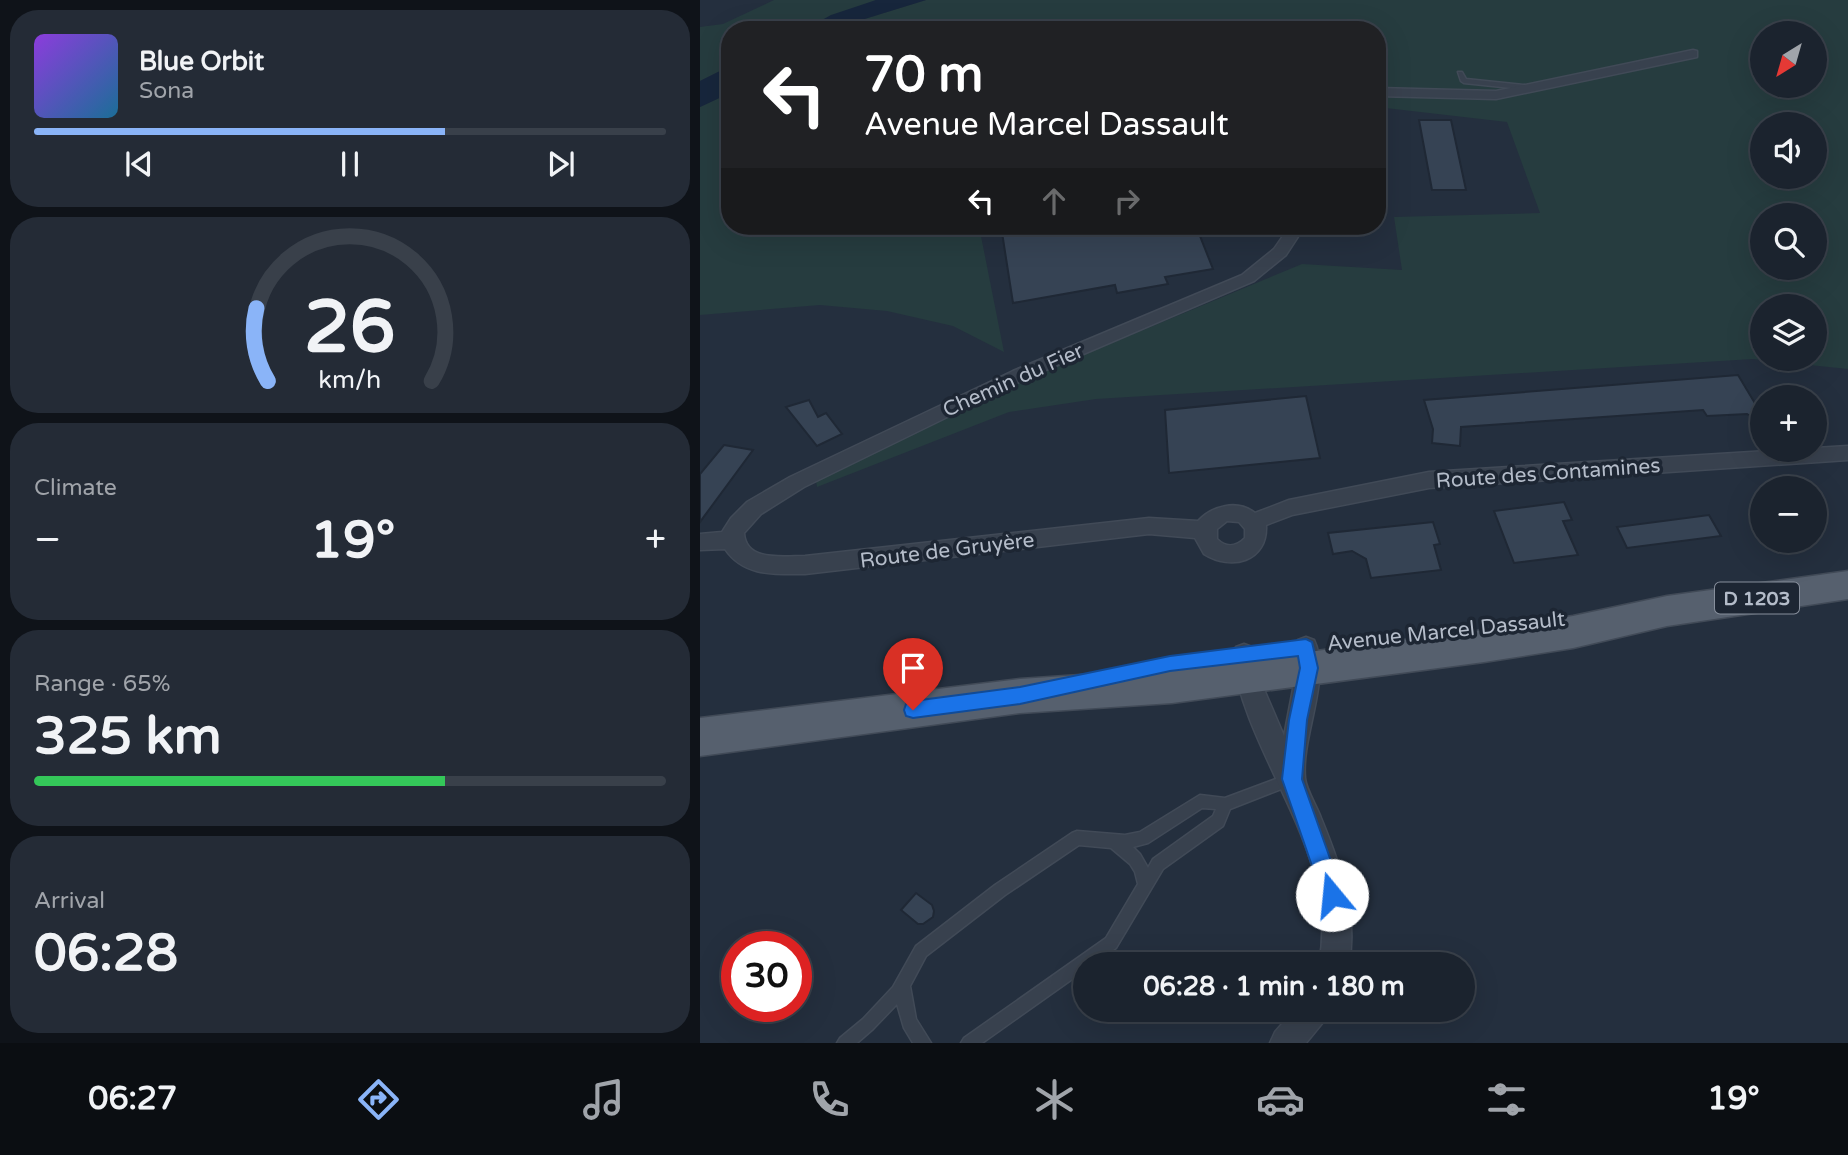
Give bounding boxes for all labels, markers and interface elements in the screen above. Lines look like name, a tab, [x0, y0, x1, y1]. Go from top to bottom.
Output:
north arrow	[1750, 21, 1827, 98]
map controls	[1750, 21, 1827, 553]
text: Blue Orbit	[139, 46, 264, 77]
text: 70 m	[864, 46, 983, 105]
icon: left	[749, 49, 840, 140]
text: Sona	[139, 77, 194, 105]
text: Avenue Marcel Dassault	[864, 106, 1229, 144]
button: sound	[1750, 112, 1827, 189]
icon: previous	[120, 145, 158, 183]
icon: pause	[331, 145, 369, 183]
icon: next	[542, 145, 580, 183]
icon: left	[962, 182, 1000, 220]
icon: ahead	[1035, 182, 1073, 220]
icon: right	[1108, 182, 1146, 220]
button: search	[1750, 203, 1827, 280]
text: 26	[304, 284, 396, 372]
button: layers	[1750, 294, 1827, 371]
street label: Chemin du Fier	[939, 338, 1087, 423]
text: km/h	[319, 365, 381, 395]
button: +	[1750, 385, 1827, 462]
street label: Route des Contamines	[1435, 453, 1661, 494]
text: Climate	[34, 474, 117, 502]
button: −	[1750, 476, 1827, 553]
text: 19°	[310, 509, 395, 572]
text: −	[34, 517, 61, 563]
text: +	[645, 517, 666, 563]
street label: Route de Gruyère	[858, 527, 1036, 574]
road number: D 1203	[1715, 582, 1799, 614]
street label: Avenue Marcel Dassault	[1326, 607, 1566, 656]
pin	[883, 638, 943, 710]
icon: arrive	[894, 649, 932, 687]
text: Range · 65%	[34, 670, 170, 698]
text: 325 km	[34, 705, 222, 768]
position arrow	[1295, 858, 1369, 932]
text: Arrival	[34, 887, 105, 915]
text: 06:28	[34, 922, 178, 985]
speed limit sign: 30	[721, 931, 812, 1022]
text: 06:28 · 1 min · 180 m	[1143, 971, 1405, 1002]
icon: directions	[354, 1075, 403, 1124]
icon: music	[579, 1075, 628, 1124]
icon: phone	[805, 1075, 854, 1124]
icon: climate	[1030, 1075, 1079, 1124]
icon: car	[1256, 1075, 1305, 1124]
icon: filters	[1482, 1075, 1531, 1124]
text: 06:27	[88, 1080, 177, 1118]
text: 19°	[1707, 1080, 1760, 1118]

